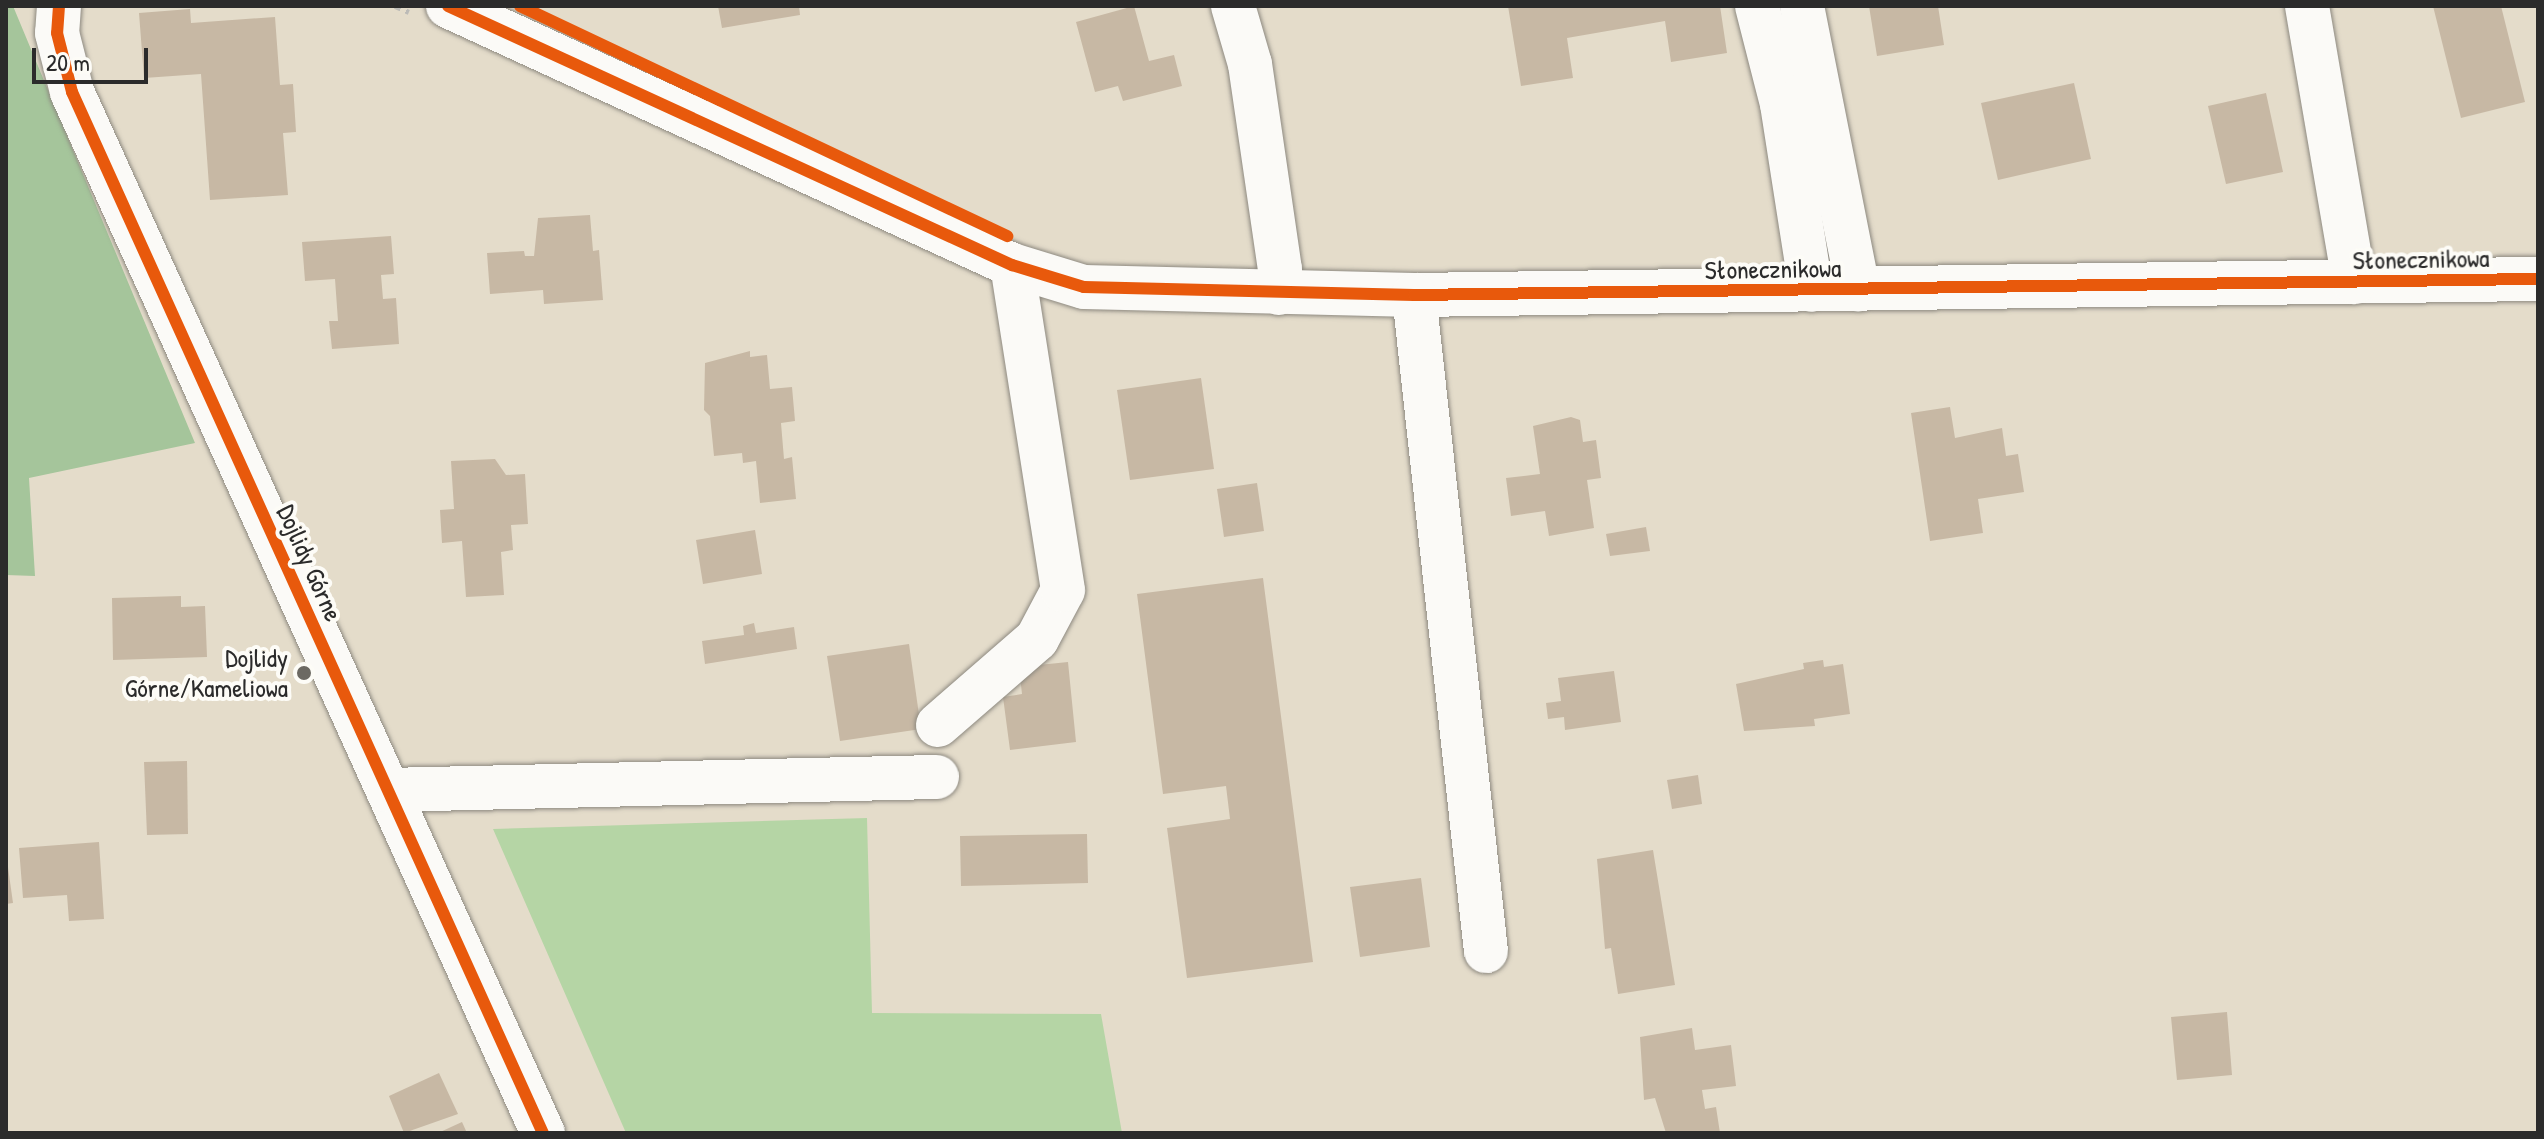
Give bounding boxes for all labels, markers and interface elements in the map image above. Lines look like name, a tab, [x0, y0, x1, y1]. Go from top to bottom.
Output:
scale bar	[36, 32, 152, 82]
text: 20 m	[46, 46, 90, 78]
street label: Słonecznikowa	[2352, 242, 2490, 276]
street label: Słonecznikowa	[1704, 252, 1842, 286]
street label: Dojlidy Górne	[271, 500, 349, 626]
place label: Dojlidy Górne/Kameliowa	[125, 642, 288, 704]
marker: Dojlidy Górne/Kameliowa	[295, 664, 313, 682]

